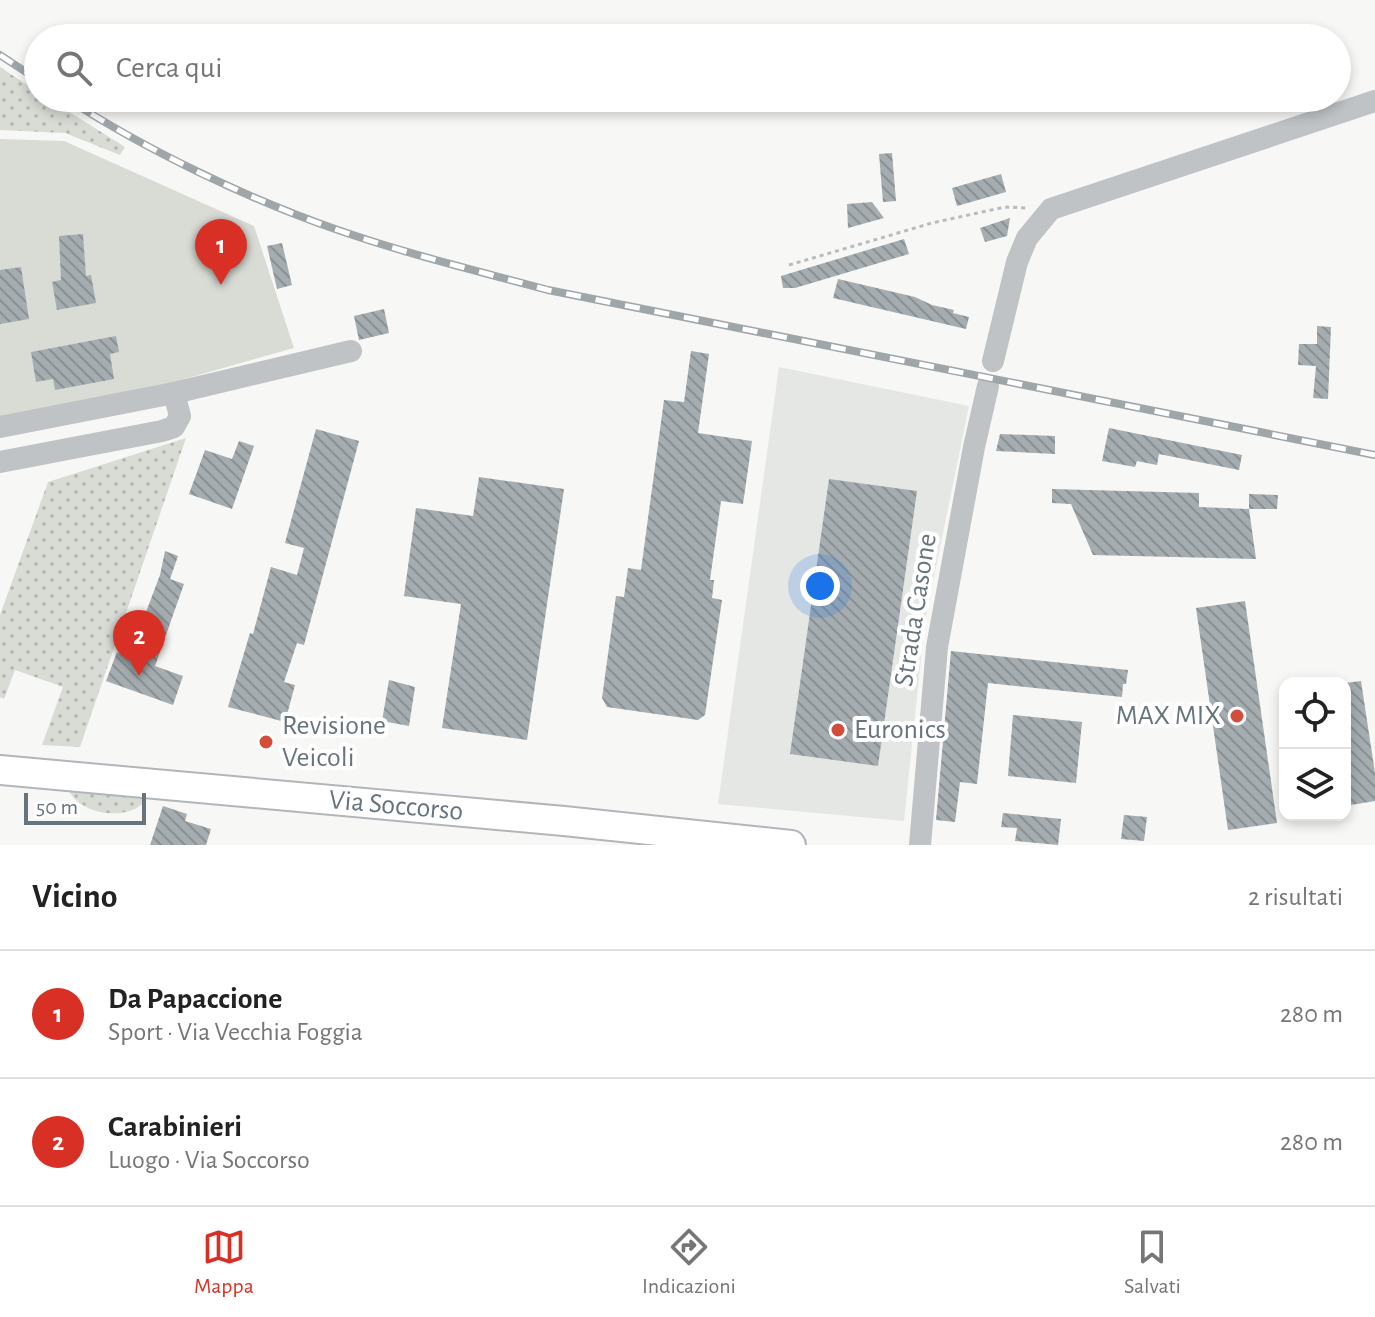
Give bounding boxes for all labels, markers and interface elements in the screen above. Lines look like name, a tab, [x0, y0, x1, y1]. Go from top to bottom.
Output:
search box	[24, 24, 1351, 112]
icon: search	[52, 46, 96, 90]
text: Cerca qui	[116, 53, 222, 83]
pin: 1	[195, 219, 247, 285]
street label: Strada Casone	[890, 531, 942, 689]
your location	[800, 566, 840, 606]
pin: 2	[113, 610, 165, 676]
map controls	[1279, 677, 1351, 821]
button: locate	[1279, 677, 1351, 749]
place label: MAX MIX	[1116, 702, 1221, 730]
marker: MAX MIX	[1228, 707, 1246, 725]
place label: Revisione Veicoli	[282, 712, 386, 772]
place label: Euronics	[854, 716, 946, 744]
marker: Euronics	[829, 721, 847, 739]
marker: Revisione Veicoli	[257, 733, 275, 751]
button: layers	[1279, 749, 1351, 821]
street label: Via Soccorso	[328, 786, 464, 826]
scale bar	[24, 789, 146, 825]
text: 50 m	[36, 796, 78, 818]
text: Vicino	[32, 880, 118, 914]
text: 2 risultati	[1248, 884, 1343, 910]
text: Da Papaccione	[108, 984, 282, 1014]
text: 1	[53, 1001, 63, 1027]
text: 280 m	[1280, 1001, 1343, 1027]
text: Sport · Via Vecchia Foggia	[108, 1019, 363, 1045]
text: Carabinieri	[108, 1112, 242, 1142]
text: 2	[52, 1129, 64, 1155]
text: 280 m	[1280, 1129, 1343, 1155]
text: Luogo · Via Soccorso	[108, 1147, 310, 1173]
tab: Mappa	[194, 1225, 254, 1299]
tab: Indicazioni	[642, 1225, 736, 1299]
tab: Salvati	[1124, 1225, 1181, 1299]

